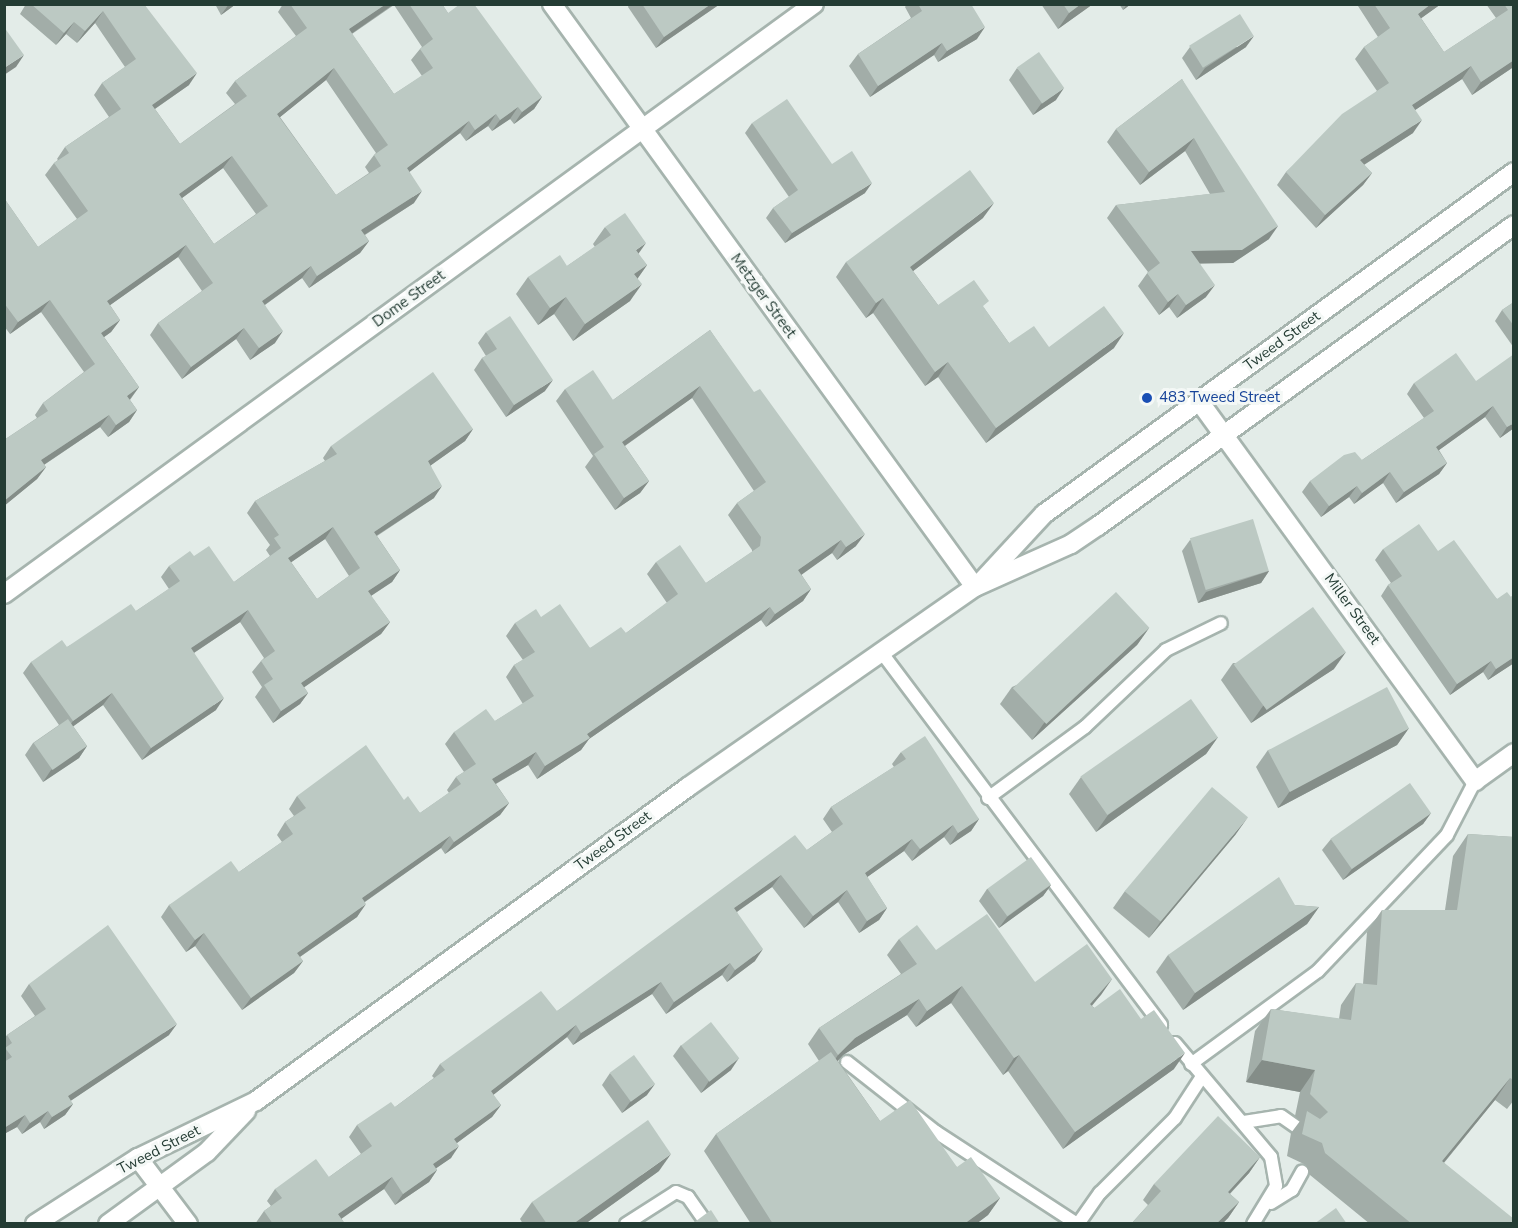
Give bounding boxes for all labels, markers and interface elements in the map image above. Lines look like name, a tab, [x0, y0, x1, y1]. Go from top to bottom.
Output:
street label: Metzger Street	[726, 250, 800, 342]
street label: Dome Street	[369, 267, 449, 331]
street label: Tweed Street	[1240, 307, 1324, 375]
place label: 483 Tweed Street	[1159, 389, 1280, 407]
marker: 483 Tweed Street	[1140, 391, 1154, 405]
street label: Miller Street	[1320, 570, 1384, 648]
street label: Tweed Street	[571, 807, 655, 875]
street label: Tweed Street	[115, 1122, 203, 1178]

